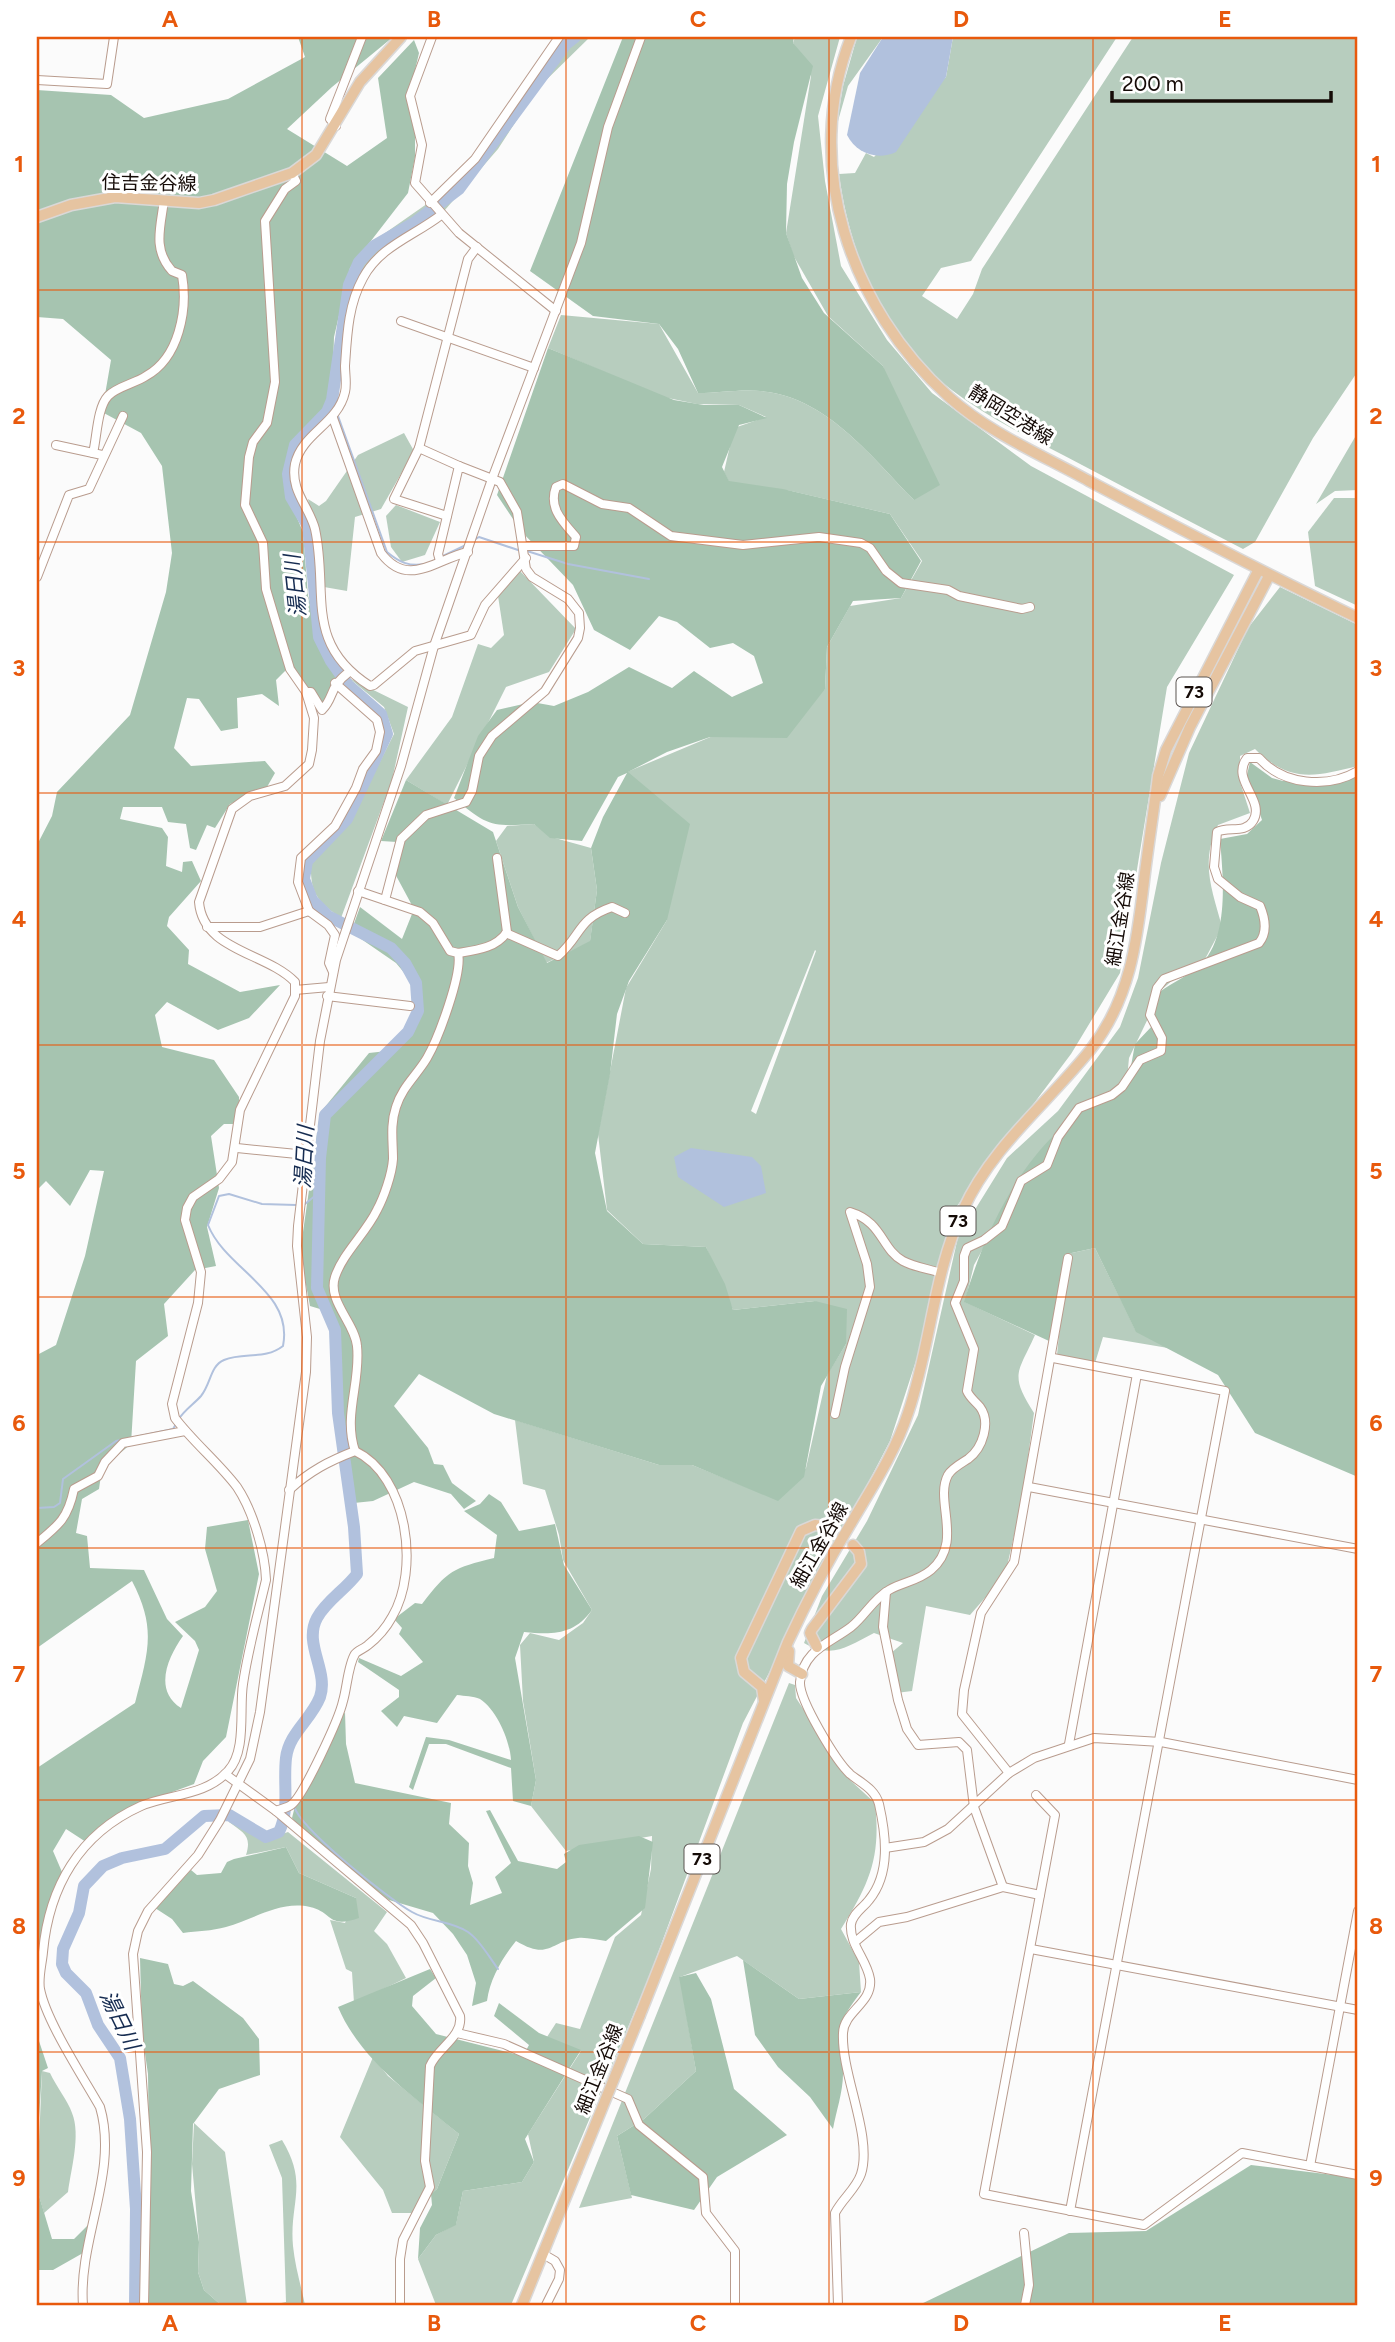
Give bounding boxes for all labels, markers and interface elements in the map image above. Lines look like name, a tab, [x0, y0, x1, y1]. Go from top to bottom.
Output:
text: A	[162, 5, 179, 33]
text: B	[427, 5, 441, 33]
text: C	[690, 5, 707, 33]
text: D	[953, 5, 969, 33]
text: E	[1218, 5, 1232, 33]
scale bar	[1112, 60, 1330, 104]
text: 200 m	[1122, 71, 1184, 96]
text: 1	[14, 150, 24, 178]
text: 1	[1371, 150, 1381, 178]
street label: 住吉金谷線	[101, 171, 197, 195]
street label: 静岡空港線	[965, 380, 1057, 450]
text: 2	[12, 402, 26, 430]
text: 2	[1369, 402, 1383, 430]
water label: 湯日川	[279, 551, 311, 619]
text: 3	[13, 654, 25, 682]
text: 3	[1370, 654, 1382, 682]
road number: 73	[1176, 678, 1212, 706]
street label: 細江金谷線	[1101, 870, 1139, 968]
text: 4	[12, 905, 26, 933]
text: 4	[1369, 905, 1383, 933]
water label: 湯日川	[290, 1123, 318, 1189]
text: 5	[12, 1157, 26, 1185]
text: 5	[1369, 1157, 1383, 1185]
road number: 73	[940, 1206, 976, 1236]
text: 6	[12, 1409, 26, 1437]
text: 6	[1369, 1409, 1383, 1437]
street label: 細江金谷線	[785, 1498, 853, 1592]
text: 7	[13, 1660, 26, 1688]
text: 7	[1370, 1660, 1383, 1688]
road number: 73	[684, 1844, 720, 1873]
text: 8	[12, 1912, 26, 1940]
text: 8	[1369, 1912, 1383, 1940]
water label: 湯日川	[95, 1986, 146, 2056]
street label: 細江金谷線	[571, 2021, 627, 2117]
text: 9	[12, 2164, 26, 2192]
text: 9	[1369, 2164, 1383, 2192]
text: A	[162, 2309, 179, 2337]
text: B	[427, 2309, 441, 2337]
text: C	[690, 2309, 707, 2337]
text: D	[953, 2309, 969, 2337]
text: E	[1218, 2309, 1232, 2337]

